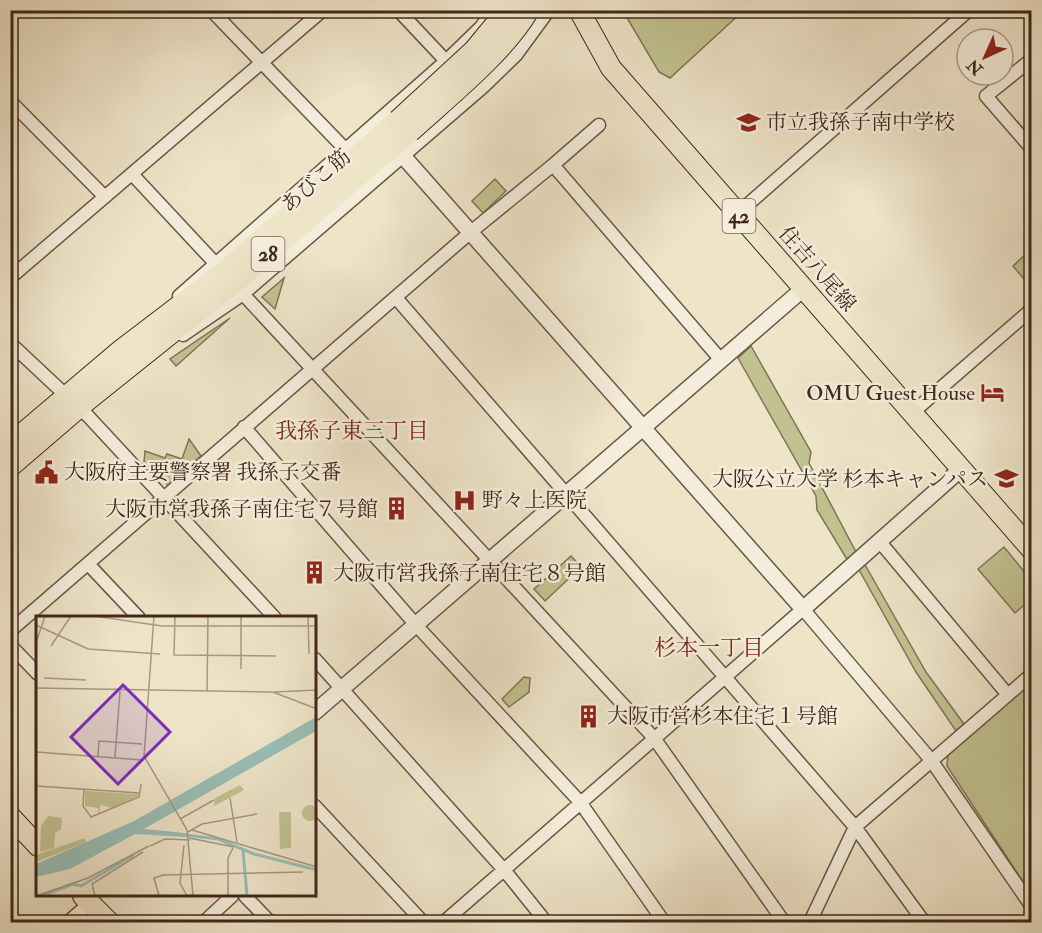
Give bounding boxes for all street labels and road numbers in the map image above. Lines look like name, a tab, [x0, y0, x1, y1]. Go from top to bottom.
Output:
street label: あびこ筋	[275, 143, 357, 219]
road number: 42	[722, 199, 756, 233]
street label: 住吉八尾線	[772, 221, 862, 317]
road number: 28	[252, 237, 284, 271]

